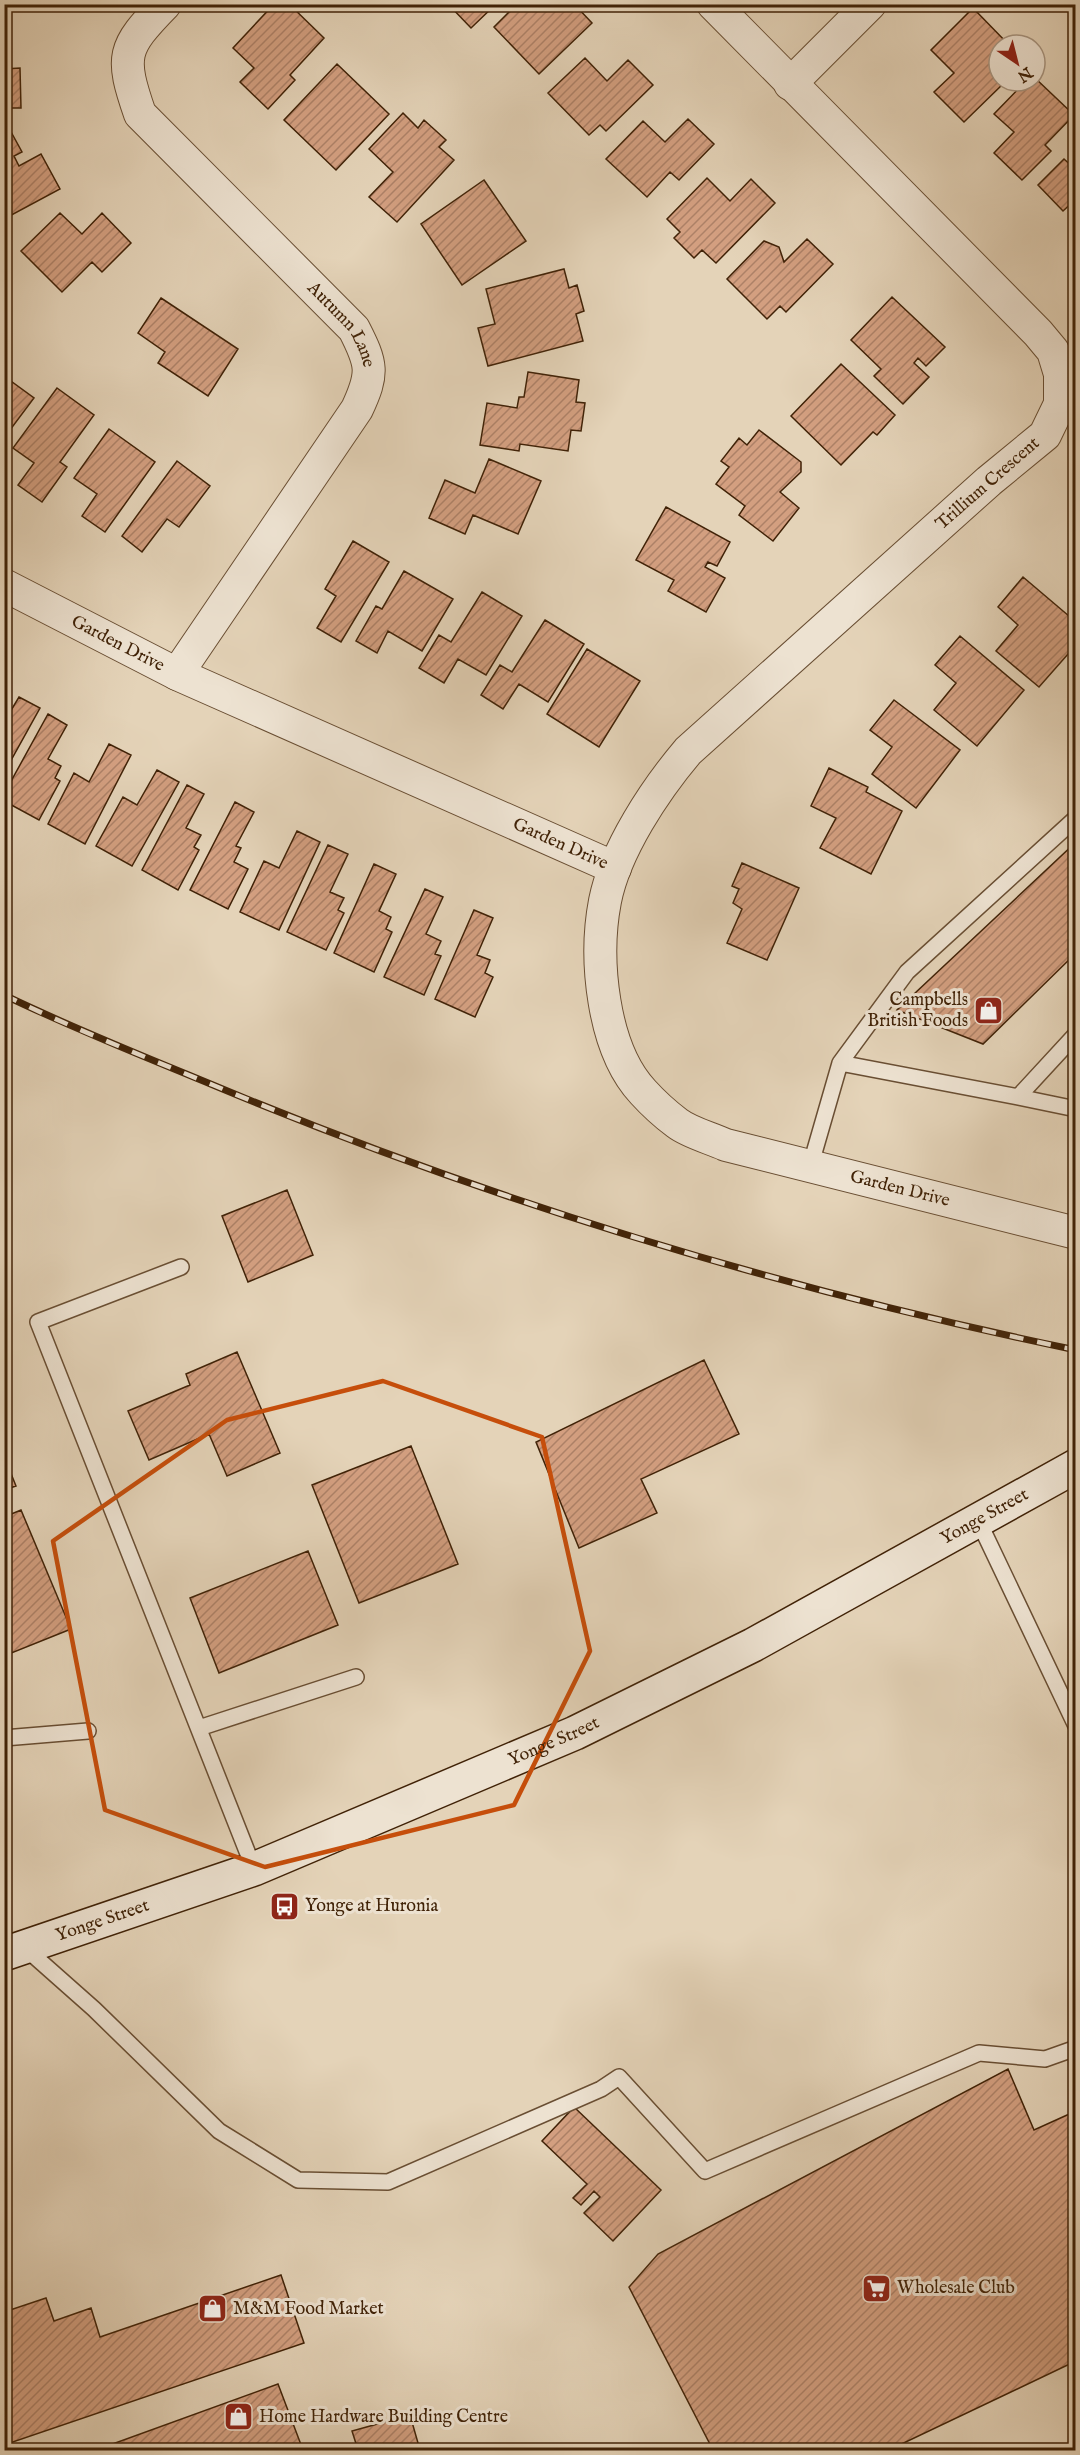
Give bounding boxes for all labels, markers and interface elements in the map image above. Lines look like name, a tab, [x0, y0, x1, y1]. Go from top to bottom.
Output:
north arrow	[987, 33, 1047, 93]
text: N	[1013, 61, 1037, 86]
street label: Autumn Lane	[301, 276, 380, 369]
street label: Trillium Crescent	[931, 432, 1045, 536]
street label: Garden Drive	[67, 610, 168, 677]
street label: Garden Drive	[509, 813, 612, 875]
place label: Campbells British Foods	[867, 989, 968, 1033]
shop icon: Campbells British Foods	[973, 994, 1005, 1026]
street label: Garden Drive	[848, 1165, 952, 1212]
street label: Yonge Street	[937, 1483, 1033, 1550]
street label: Yonge Street	[505, 1711, 603, 1771]
bus stop icon: Yonge at Huronia	[268, 1890, 300, 1922]
street label: Yonge Street	[53, 1894, 152, 1947]
place label: Yonge at Huronia	[305, 1895, 438, 1918]
supermarket icon: Wholesale Club	[860, 2272, 892, 2304]
place label: Wholesale Club	[897, 2277, 1015, 2300]
shop icon: M&M Food Market	[196, 2293, 228, 2325]
place label: M&M Food Market	[233, 2298, 384, 2321]
shop icon: Home Hardware Building Centre	[222, 2401, 254, 2433]
place label: Home Hardware Building Centre	[259, 2406, 508, 2429]

